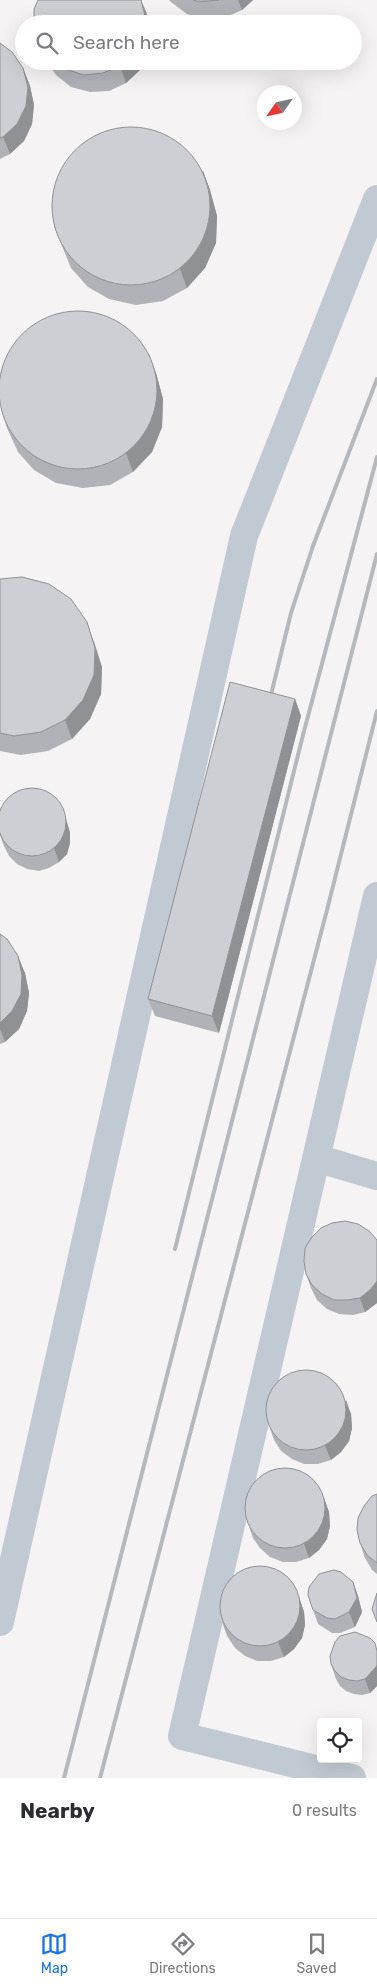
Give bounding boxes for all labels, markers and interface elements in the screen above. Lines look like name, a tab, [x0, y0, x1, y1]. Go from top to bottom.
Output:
search box	[15, 15, 362, 70]
icon: search	[33, 29, 61, 57]
text: Search here	[73, 31, 180, 54]
north arrow	[257, 85, 302, 130]
map controls	[317, 1718, 362, 1763]
button: locate	[317, 1718, 362, 1763]
text: Nearby	[20, 1798, 95, 1823]
text: 0 results	[292, 1801, 357, 1820]
tab: Map	[40, 1930, 68, 1977]
tab: Directions	[149, 1930, 216, 1977]
tab: Saved	[297, 1930, 337, 1977]

